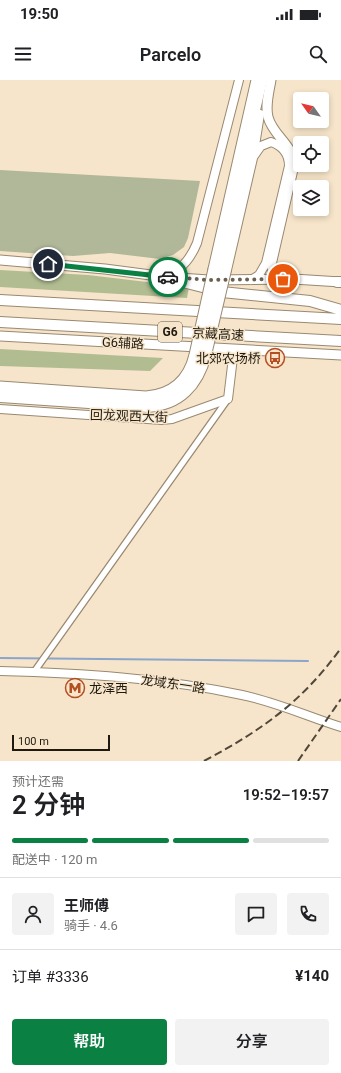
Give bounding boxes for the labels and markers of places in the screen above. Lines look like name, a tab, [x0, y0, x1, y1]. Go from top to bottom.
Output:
pin	[31, 247, 65, 281]
pin	[266, 262, 300, 296]
bus stop icon: 北郊农场桥	[264, 347, 286, 369]
place label: 北郊农场桥	[196, 351, 261, 366]
metro station icon: 龙泽西	[64, 677, 86, 699]
place label: 龙泽西	[89, 681, 128, 696]

